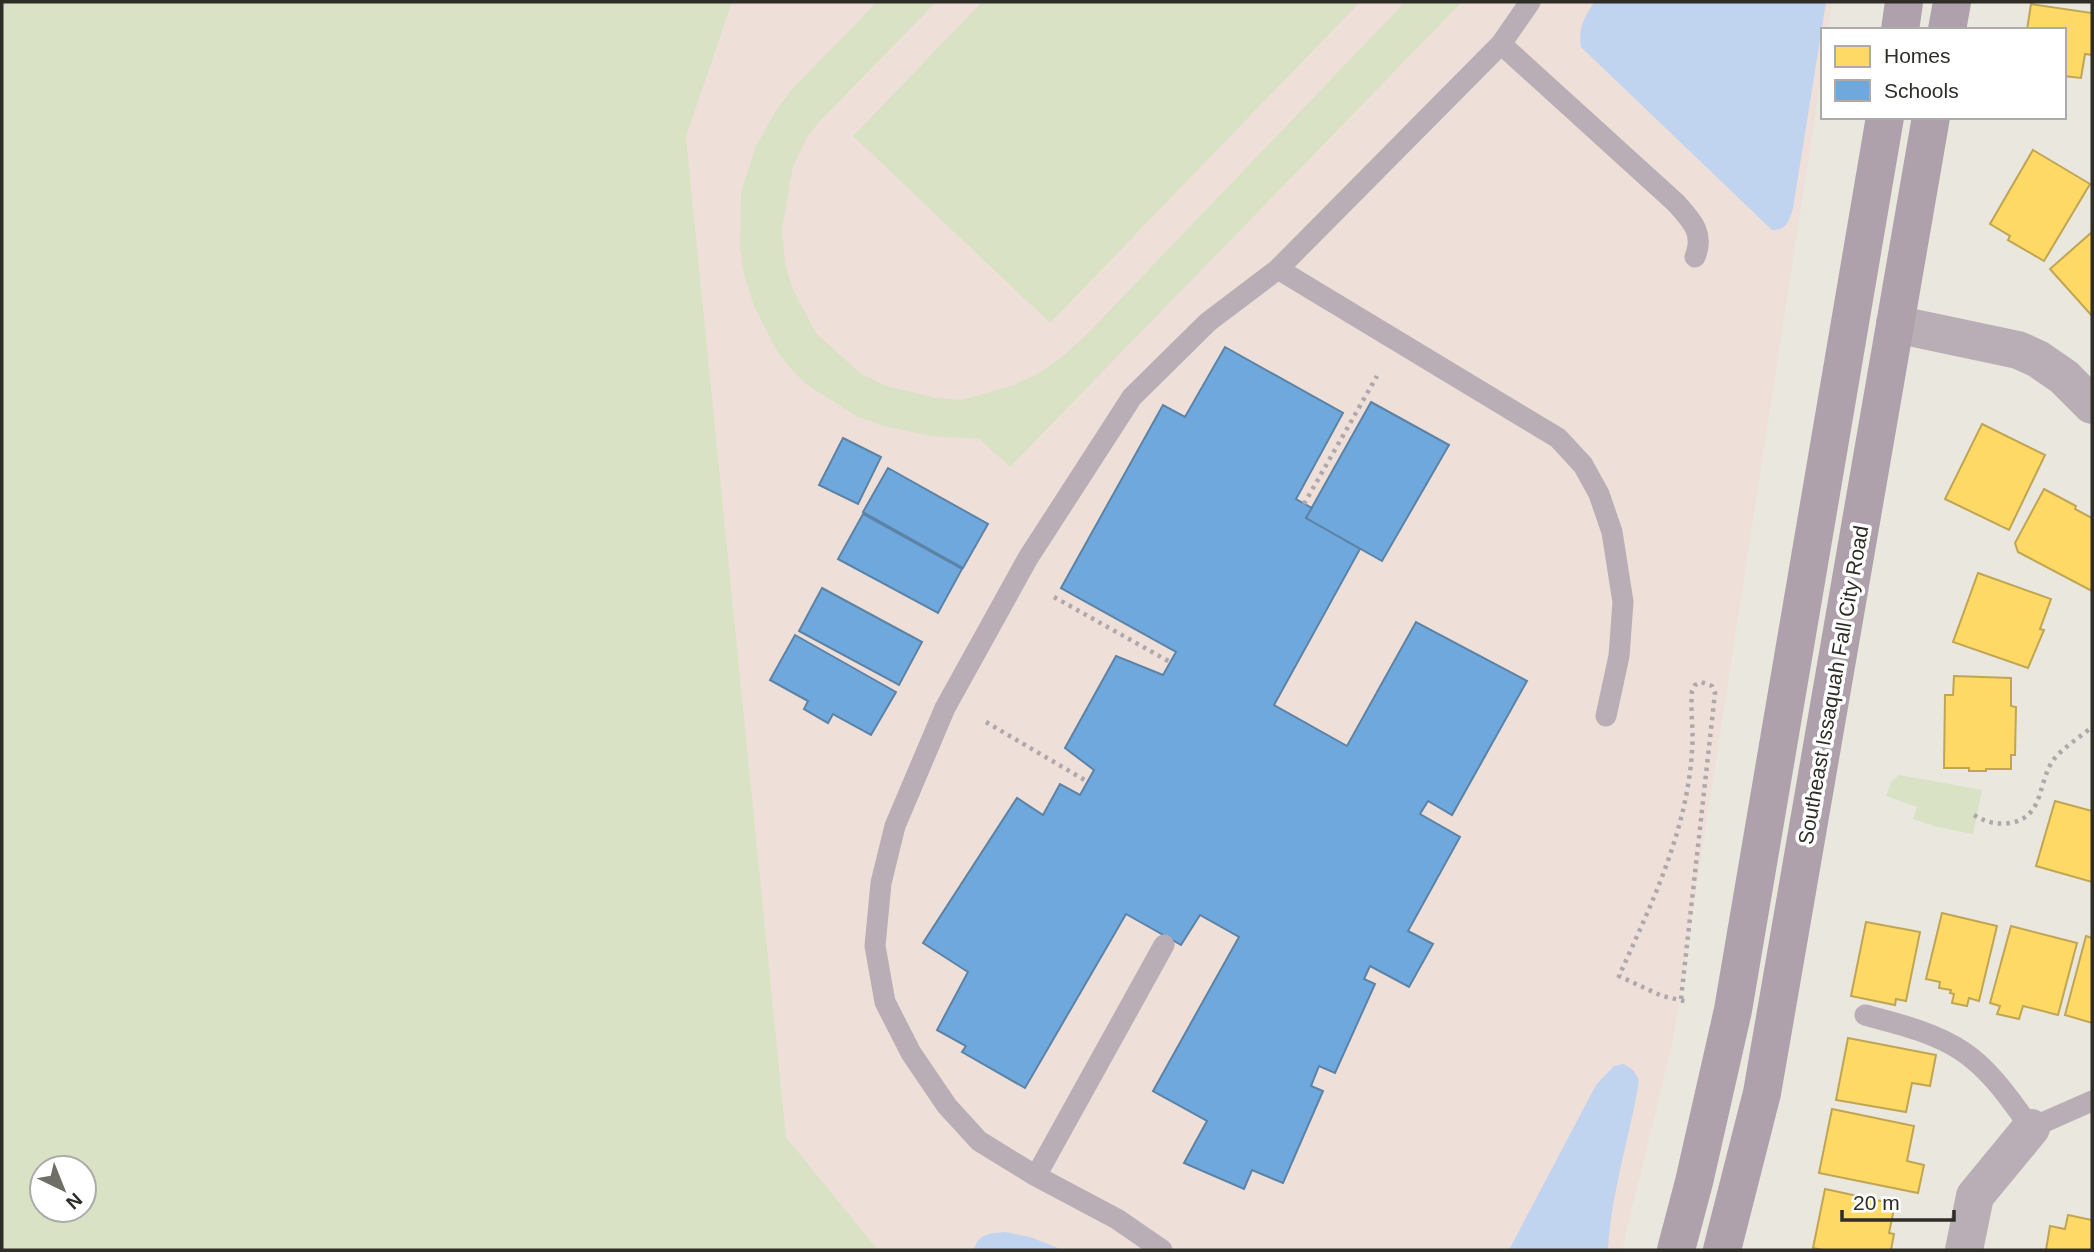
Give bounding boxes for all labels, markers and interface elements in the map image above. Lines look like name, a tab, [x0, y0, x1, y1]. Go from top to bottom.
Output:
legend	[1821, 28, 2066, 119]
text: Homes	[1884, 44, 1951, 67]
text: Schools	[1884, 79, 1959, 102]
street label: Southeast Issaquah Fall City Road	[1794, 524, 1872, 846]
north arrow	[28, 1154, 98, 1224]
scale bar	[1842, 1178, 1954, 1222]
text: N	[62, 1189, 86, 1213]
text: 20 m	[1853, 1191, 1900, 1214]

